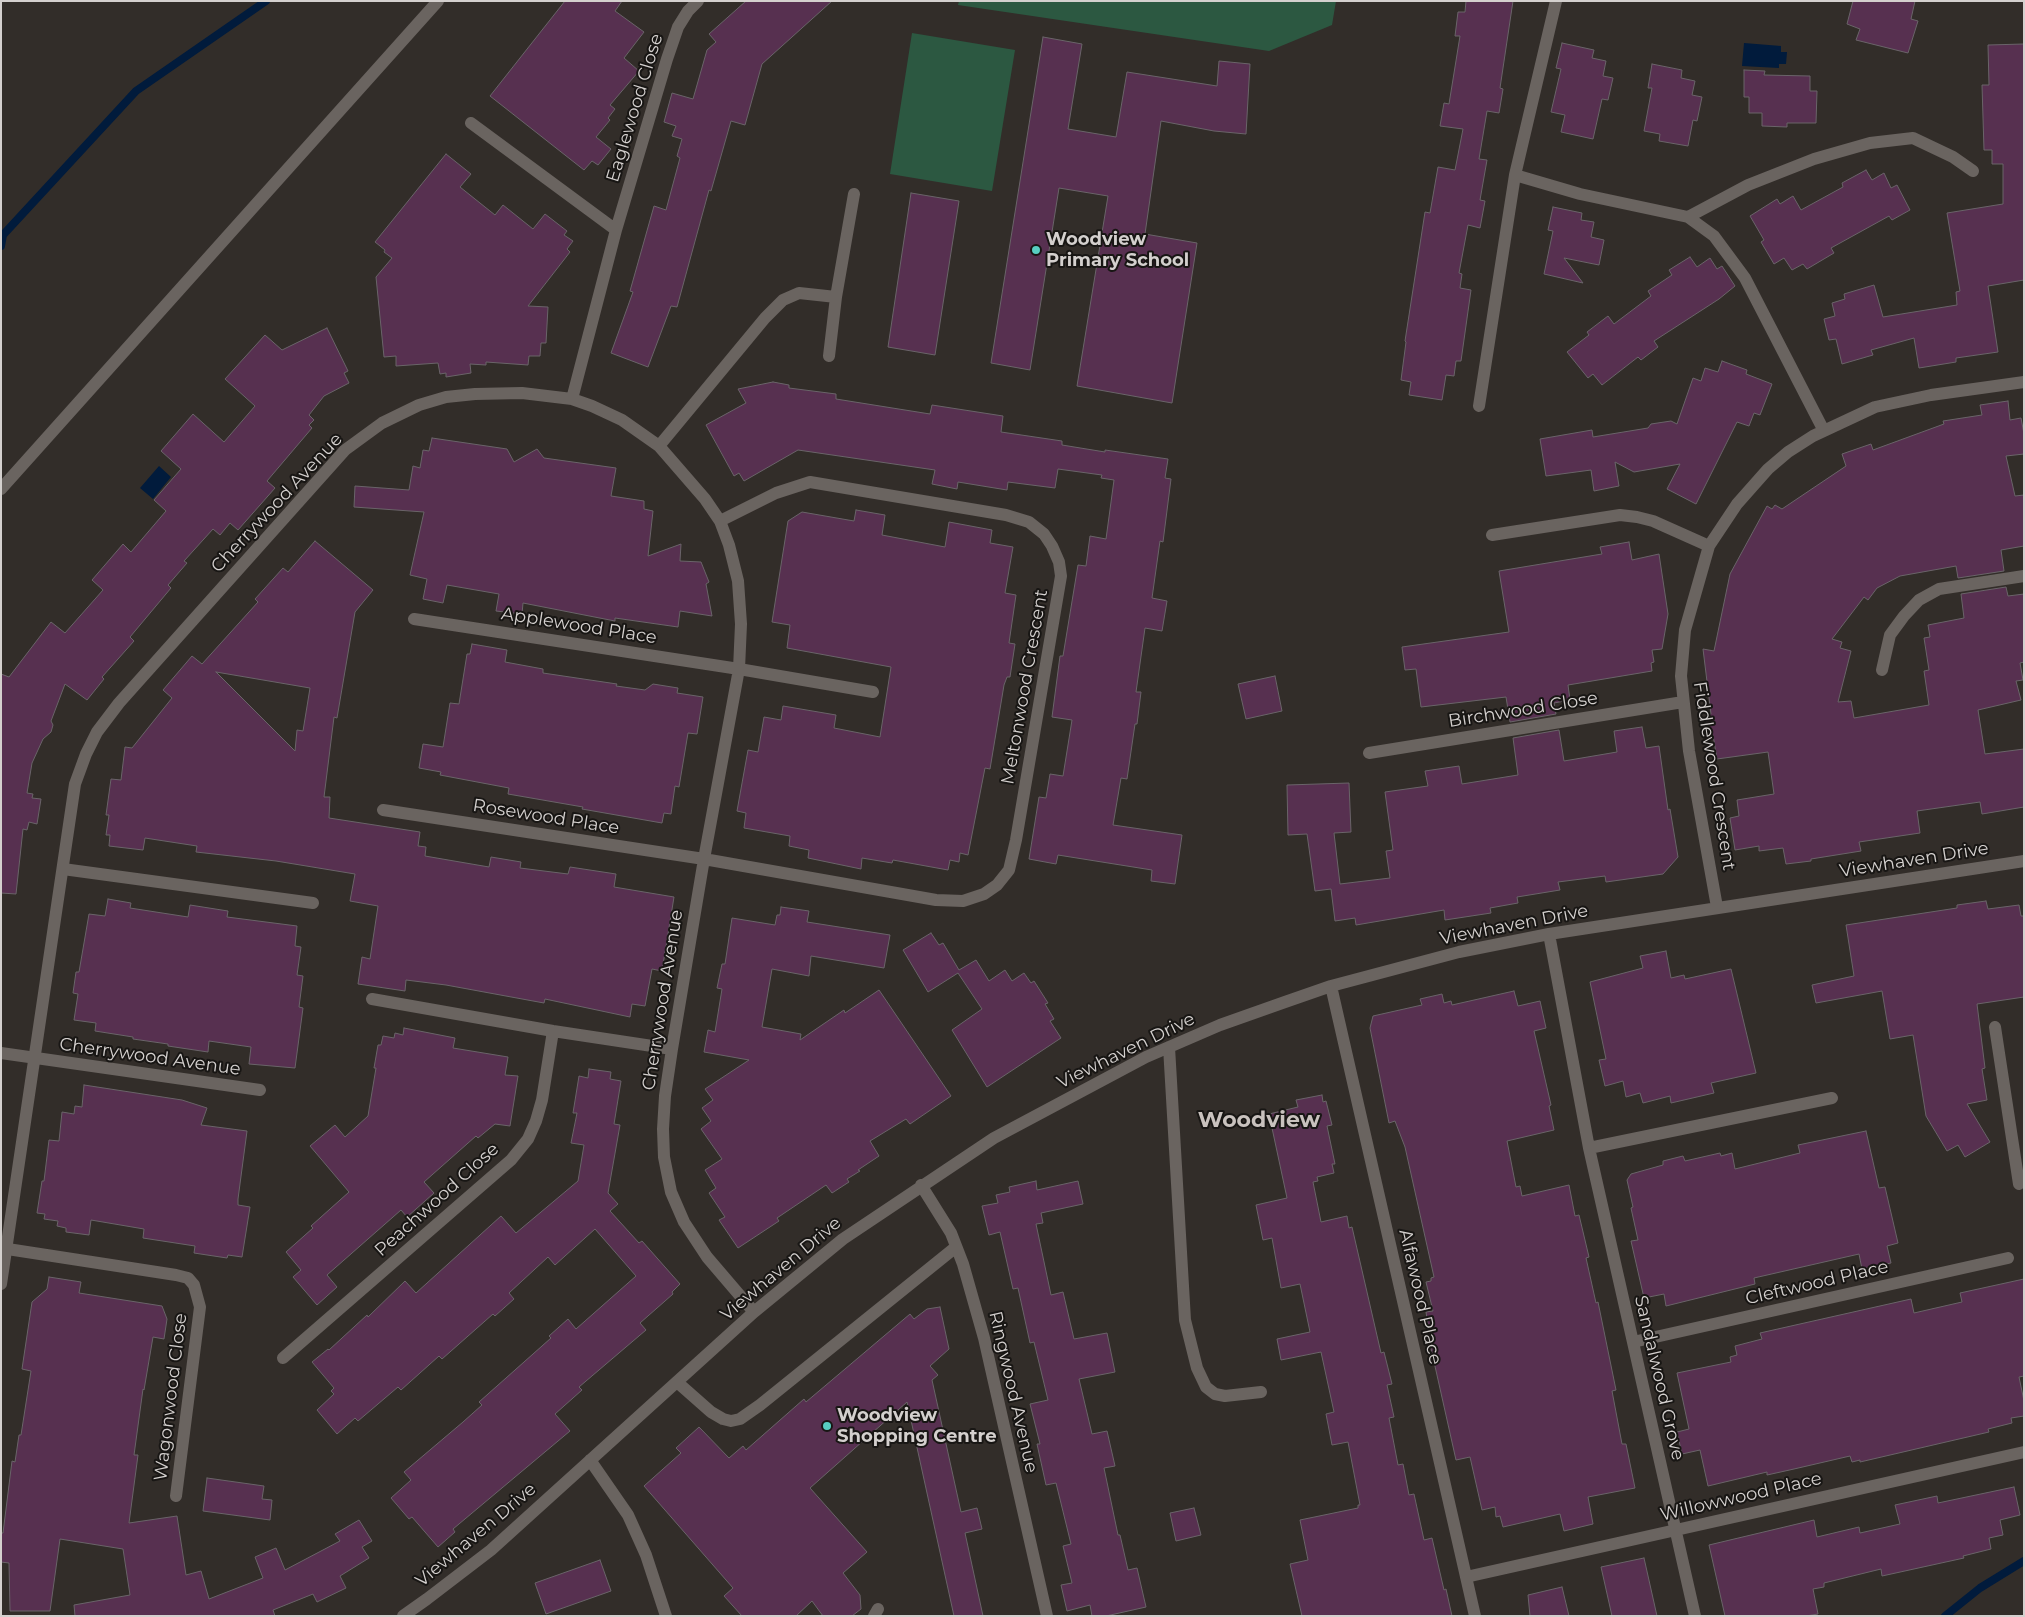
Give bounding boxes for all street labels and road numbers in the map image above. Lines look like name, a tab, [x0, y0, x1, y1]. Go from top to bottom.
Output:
street label: Eaglewood Close	[602, 31, 668, 185]
street label: Cherrywood Avenue	[207, 429, 347, 577]
street label: Meltonwood Crescent	[997, 588, 1053, 786]
street label: Applewood Place	[500, 603, 658, 649]
street label: Fiddlewood Crescent	[1688, 680, 1740, 872]
street label: Birchwood Close	[1447, 688, 1599, 732]
street label: Rosewood Place	[471, 795, 621, 839]
street label: Viewhaven Drive	[1838, 838, 1990, 882]
street label: Viewhaven Drive	[1438, 900, 1590, 950]
street label: Cherrywood Avenue	[638, 908, 688, 1092]
street label: Viewhaven Drive	[1054, 1008, 1198, 1094]
street label: Cherrywood Avenue	[58, 1034, 242, 1080]
street label: Peachwood Close	[371, 1139, 503, 1261]
street label: Viewhaven Drive	[716, 1212, 846, 1326]
street label: Alfawood Place	[1394, 1227, 1446, 1367]
street label: Cleftwood Place	[1743, 1256, 1891, 1310]
street label: Sandalwood Grove	[1629, 1293, 1689, 1463]
street label: Ringwood Avenue	[984, 1309, 1042, 1475]
street label: Wagonwood Close	[150, 1312, 192, 1482]
street label: Willowwood Place	[1658, 1468, 1824, 1526]
street label: Viewhaven Drive	[411, 1478, 541, 1592]

